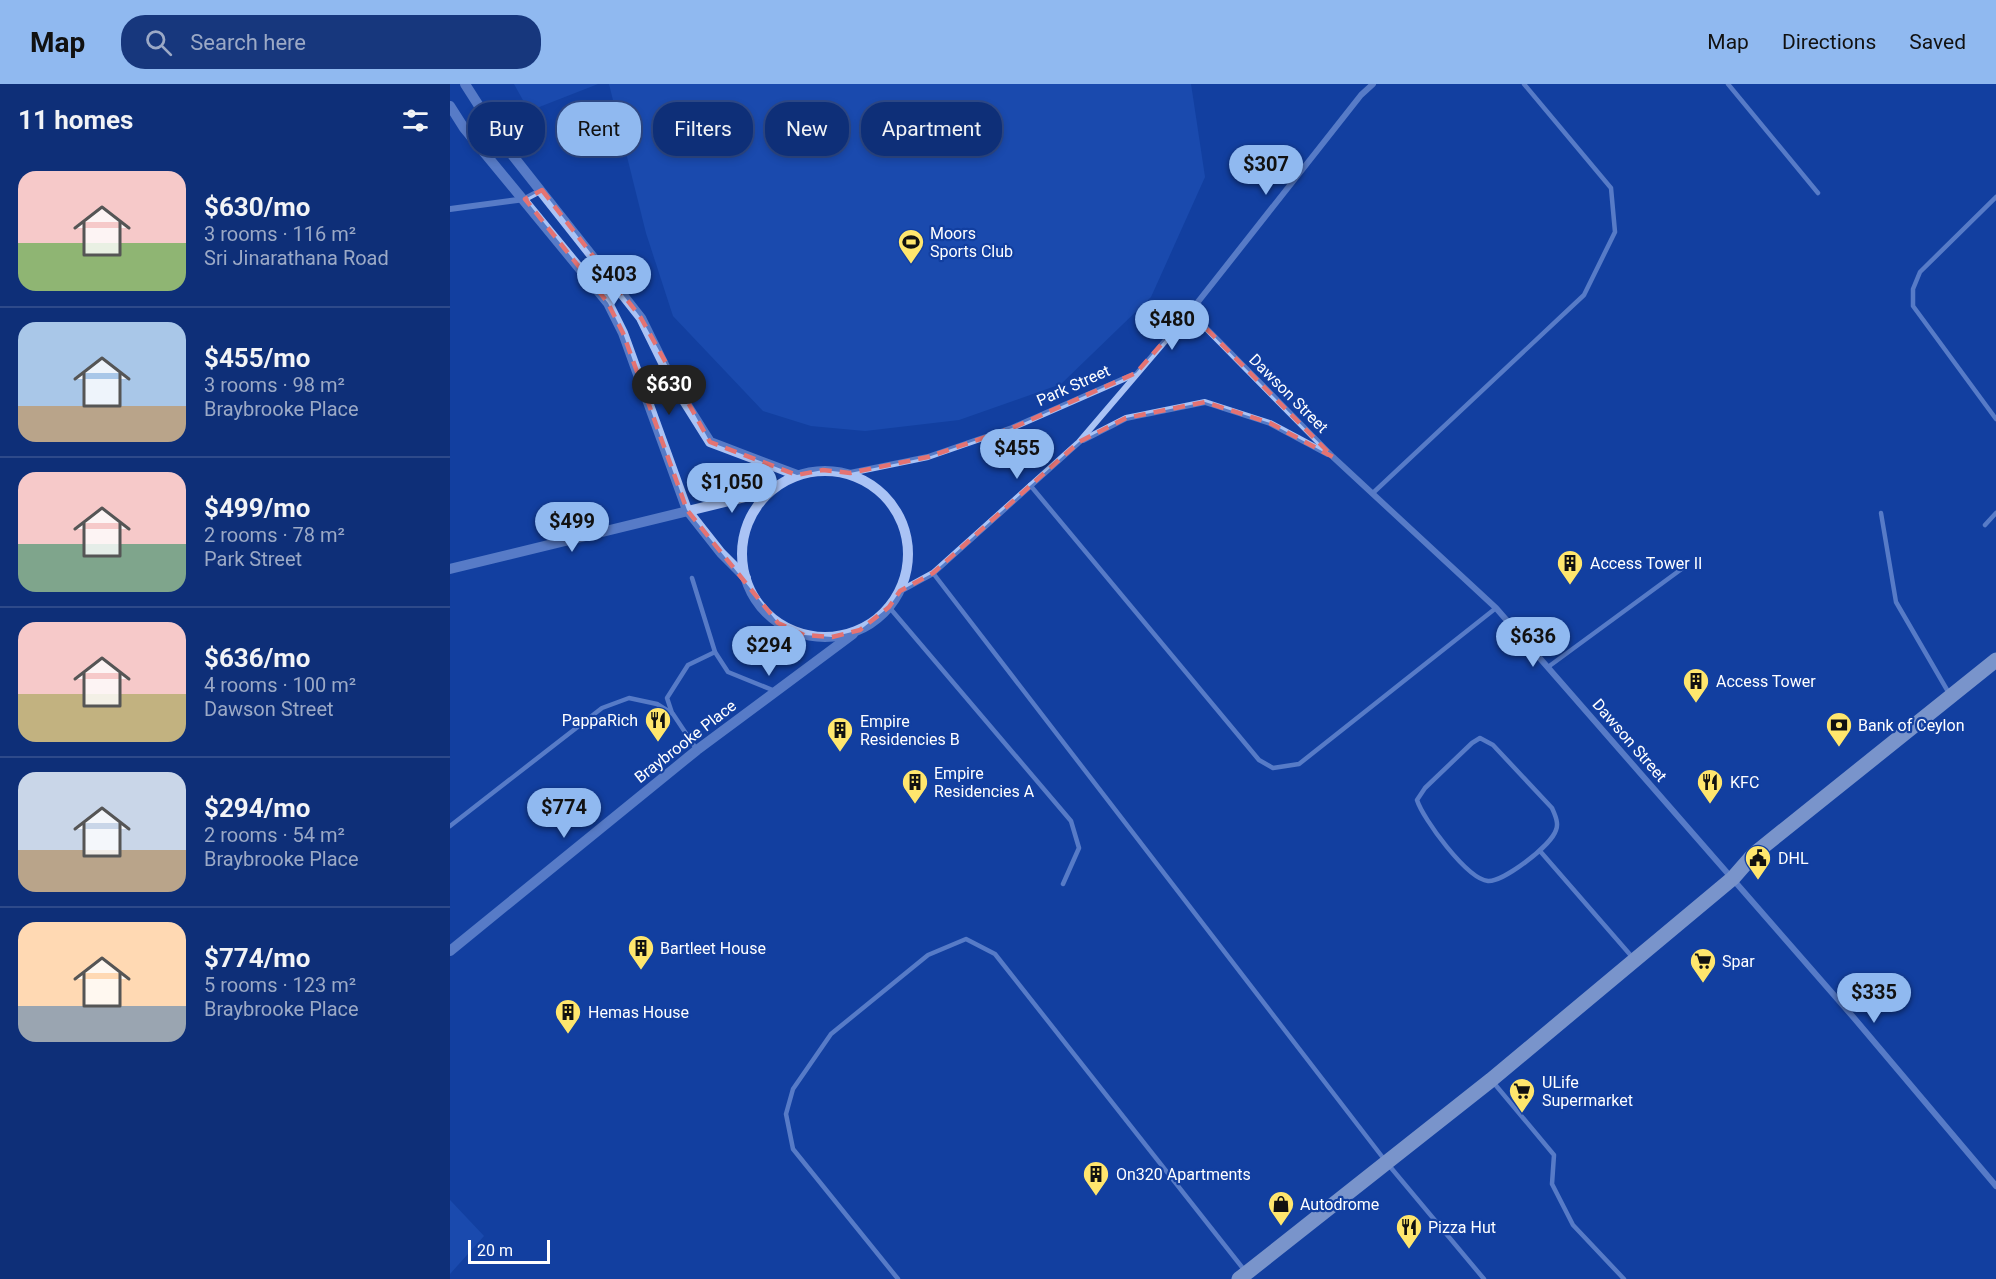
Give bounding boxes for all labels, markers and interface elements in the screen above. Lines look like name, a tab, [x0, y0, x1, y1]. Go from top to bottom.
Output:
search box	[121, 15, 541, 69]
text: Map	[30, 26, 85, 59]
icon: search	[142, 26, 175, 59]
text: Search here	[190, 30, 306, 55]
text: Map	[1707, 30, 1749, 54]
text: Directions	[1782, 30, 1876, 54]
text: Saved	[1909, 30, 1966, 54]
chip: Buy	[468, 102, 545, 156]
chip: Rent	[557, 102, 641, 156]
chip: Filters	[653, 102, 753, 156]
chip: New	[765, 102, 849, 156]
chip: Apartment	[861, 102, 1002, 156]
icon: filters	[399, 104, 432, 137]
text: 11 homes	[18, 105, 133, 135]
pin: $307	[1230, 145, 1302, 196]
text: $307	[1243, 152, 1289, 176]
text: $630/mo	[204, 192, 311, 222]
icon: home	[66, 195, 138, 267]
text: 3 rooms · 116 m²	[204, 222, 356, 246]
place label: Moors Sports Club	[930, 224, 1013, 261]
sports icon: Moors Sports Club	[896, 227, 926, 265]
text: Sri Jinarathana Road	[204, 246, 389, 270]
pin: $403	[578, 255, 650, 306]
text: $403	[591, 262, 637, 286]
pin: $480	[1136, 300, 1208, 351]
text: $480	[1149, 307, 1195, 331]
text: $455/mo	[204, 343, 311, 373]
icon: home	[66, 346, 138, 418]
street label: Dawson Street	[1245, 350, 1332, 437]
street label: Park Street	[1034, 361, 1113, 410]
pin: $630	[633, 365, 705, 416]
text: $630	[646, 372, 692, 396]
text: 3 rooms · 98 m²	[204, 373, 345, 397]
text: Braybrooke Place	[204, 397, 359, 421]
pin: $455	[981, 429, 1053, 480]
text: $455	[994, 436, 1040, 460]
pin: $1,050	[683, 463, 781, 514]
text: $1,050	[701, 470, 763, 494]
text: $499/mo	[204, 493, 311, 523]
icon: home	[66, 496, 138, 568]
pin: $499	[536, 502, 608, 553]
text: $499	[549, 509, 595, 533]
text: 2 rooms · 78 m²	[204, 523, 345, 547]
text: Park Street	[204, 547, 302, 571]
building icon: Access Tower II	[1555, 548, 1585, 586]
place label: Access Tower II	[1590, 554, 1702, 573]
pin: $636	[1497, 617, 1569, 668]
text: $636	[1510, 624, 1556, 648]
pin: $294	[733, 626, 805, 677]
text: $294	[746, 633, 792, 657]
text: $636/mo	[204, 643, 311, 673]
icon: home	[66, 646, 138, 718]
building icon: Access Tower	[1681, 666, 1711, 704]
place label: Access Tower	[1716, 672, 1816, 691]
text: 4 rooms · 100 m²	[204, 673, 356, 697]
street label: Dawson Street	[1588, 695, 1671, 786]
street label: Braybrooke Place	[631, 696, 740, 787]
text: Dawson Street	[204, 697, 334, 721]
restaurant icon: PappaRich	[643, 705, 673, 743]
bank icon: Bank of Ceylon	[1824, 710, 1854, 748]
place label: PappaRich	[562, 711, 638, 730]
place label: Empire Residencies B	[860, 712, 960, 749]
building icon: Empire Residencies B	[825, 715, 855, 753]
place label: Bank of Ceylon	[1858, 716, 1964, 735]
place label: Empire Residencies A	[934, 764, 1035, 801]
building icon: Empire Residencies A	[900, 767, 930, 805]
restaurant icon: KFC	[1695, 767, 1725, 805]
place label: KFC	[1730, 773, 1759, 792]
pin: $774	[528, 788, 600, 839]
text: $294/mo	[204, 793, 311, 823]
text: $774	[541, 795, 587, 819]
icon: home	[66, 796, 138, 868]
text: 2 rooms · 54 m²	[204, 823, 345, 847]
public building icon: DHL	[1743, 843, 1773, 881]
text: Braybrooke Place	[204, 847, 359, 871]
place label: DHL	[1778, 849, 1809, 868]
building icon: Bartleet House	[626, 933, 656, 971]
place label: Bartleet House	[660, 939, 766, 958]
text: $774/mo	[204, 943, 311, 973]
icon: home	[66, 946, 138, 1018]
supermarket icon: Spar	[1688, 946, 1718, 984]
place label: Spar	[1722, 952, 1755, 971]
text: 5 rooms · 123 m²	[204, 973, 356, 997]
pin: $335	[1838, 973, 1910, 1024]
text: $335	[1851, 980, 1897, 1004]
text: Braybrooke Place	[204, 997, 359, 1021]
building icon: Hemas House	[553, 997, 583, 1035]
place label: Hemas House	[588, 1003, 689, 1022]
place label: ULife Supermarket	[1542, 1073, 1633, 1110]
supermarket icon: ULife Supermarket	[1507, 1076, 1537, 1114]
building icon: On320 Apartments	[1081, 1159, 1111, 1197]
place label: On320 Apartments	[1116, 1165, 1251, 1184]
shop icon: Autodrome	[1266, 1189, 1296, 1227]
place label: Autodrome	[1300, 1195, 1379, 1214]
restaurant icon: Pizza Hut	[1394, 1212, 1424, 1250]
place label: Pizza Hut	[1428, 1218, 1496, 1237]
scale bar	[468, 1237, 550, 1264]
text: 20 m	[477, 1241, 513, 1260]

